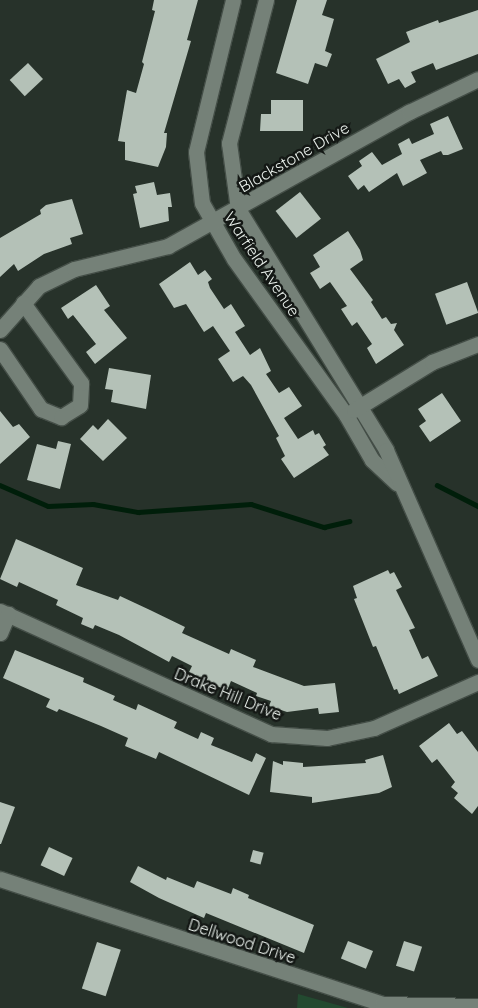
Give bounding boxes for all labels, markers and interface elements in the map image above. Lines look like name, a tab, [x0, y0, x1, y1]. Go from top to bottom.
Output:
street label: Blackstone Drive	[235, 118, 353, 196]
street label: Warfield Avenue	[220, 208, 304, 320]
street label: Drake Hill Drive	[172, 664, 284, 724]
street label: Dellwood Drive	[186, 915, 298, 967]

